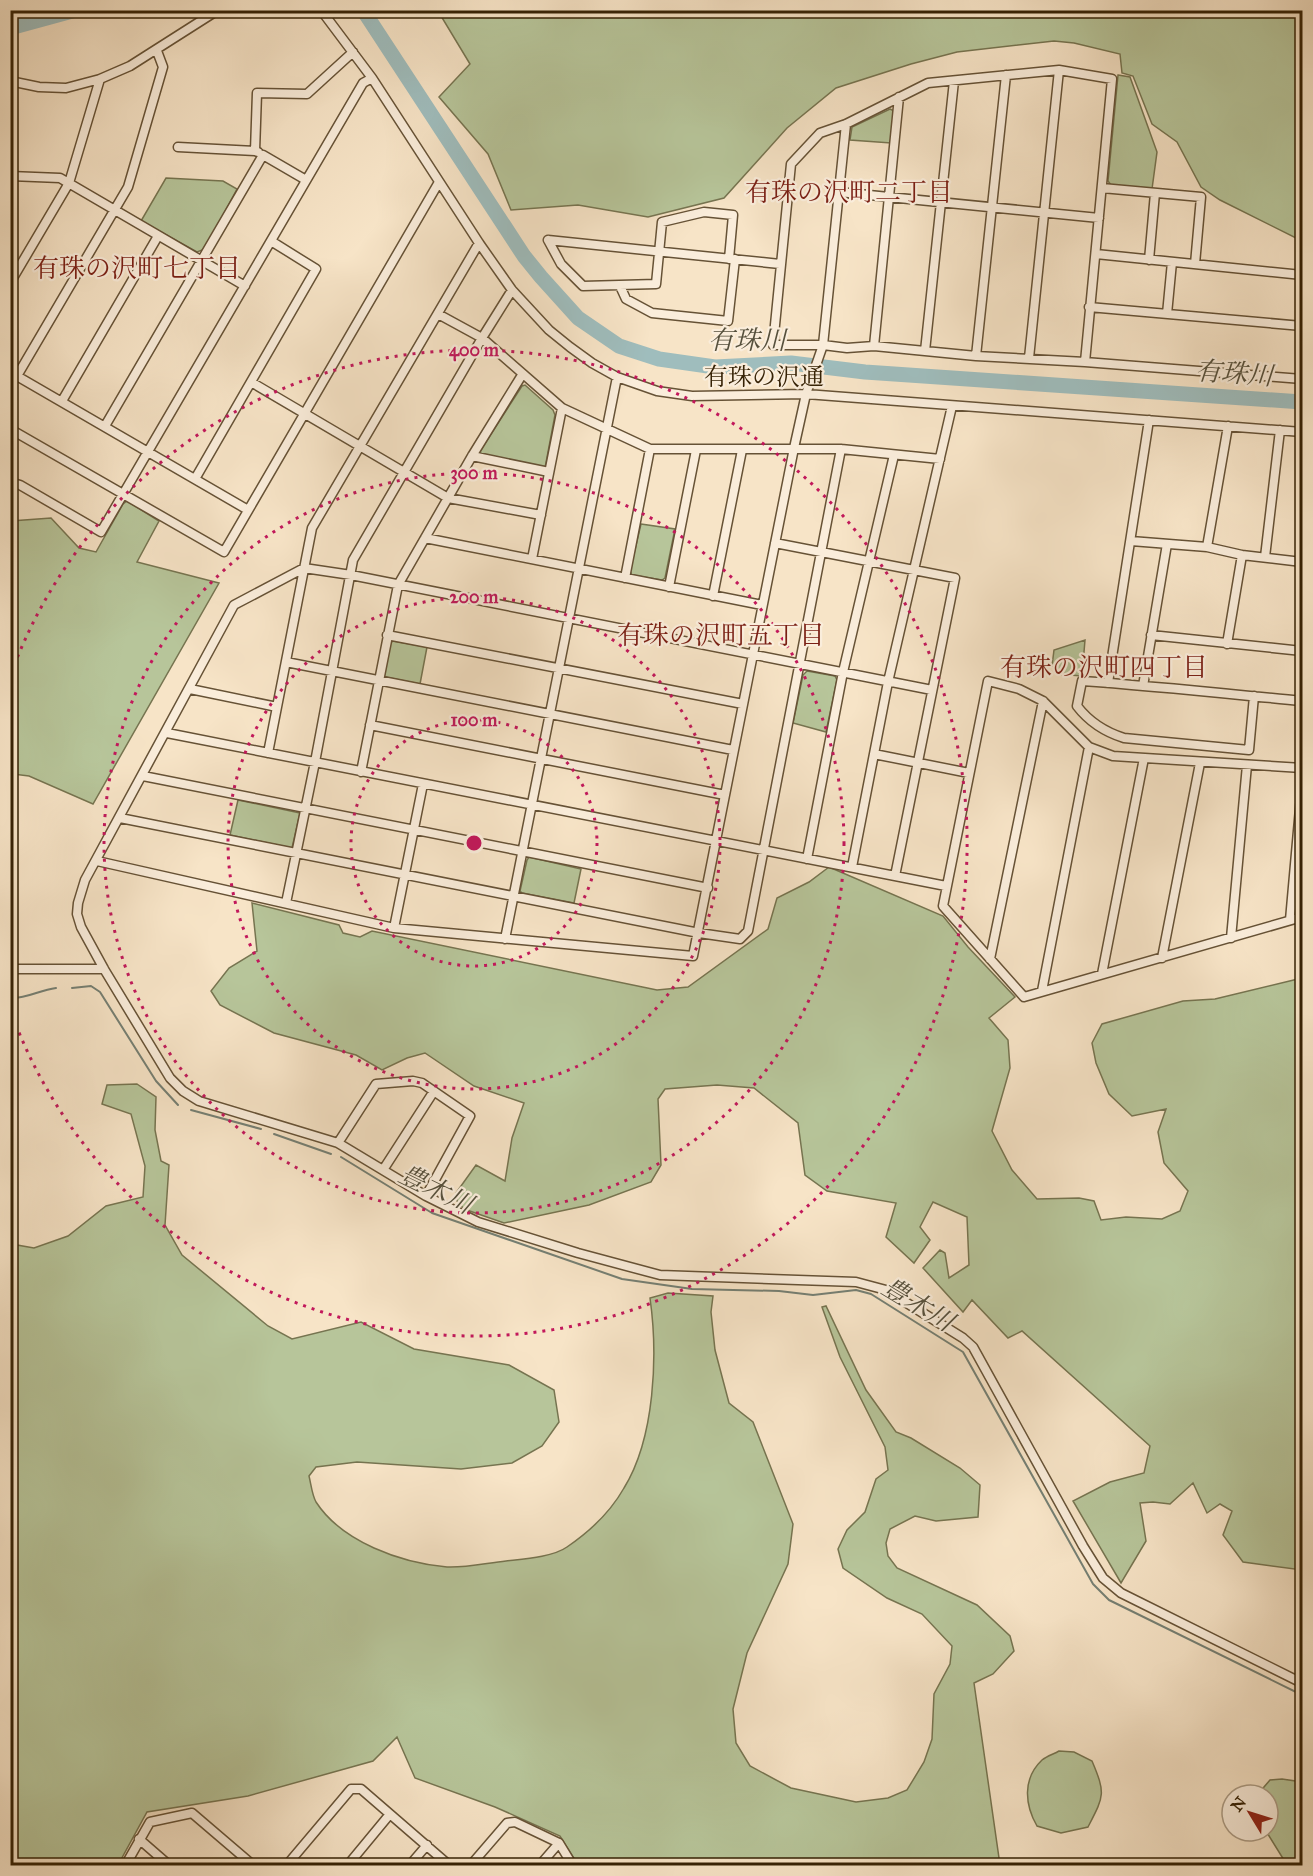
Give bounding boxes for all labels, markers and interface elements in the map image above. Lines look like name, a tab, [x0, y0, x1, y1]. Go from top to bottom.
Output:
district label: 有珠の沢町二丁目	[745, 176, 953, 208]
district label: 有珠の沢町七丁目	[33, 252, 241, 284]
water label: 有珠川	[708, 324, 789, 356]
text: 400 m	[449, 339, 500, 362]
water label: 有珠川	[1194, 354, 1277, 392]
street label: 有珠の沢通	[704, 362, 824, 392]
text: 300 m	[450, 462, 498, 485]
text: 200 m	[450, 586, 499, 608]
district label: 有珠の沢町五丁目	[617, 619, 825, 651]
district label: 有珠の沢町四丁目	[1000, 651, 1208, 683]
text: 100 m	[451, 709, 498, 731]
centre of rings	[464, 833, 484, 853]
water label: 豊木川	[394, 1158, 481, 1222]
water label: 豊木川	[876, 1270, 962, 1339]
north arrow	[1220, 1783, 1280, 1843]
text: N	[1227, 1793, 1250, 1815]

